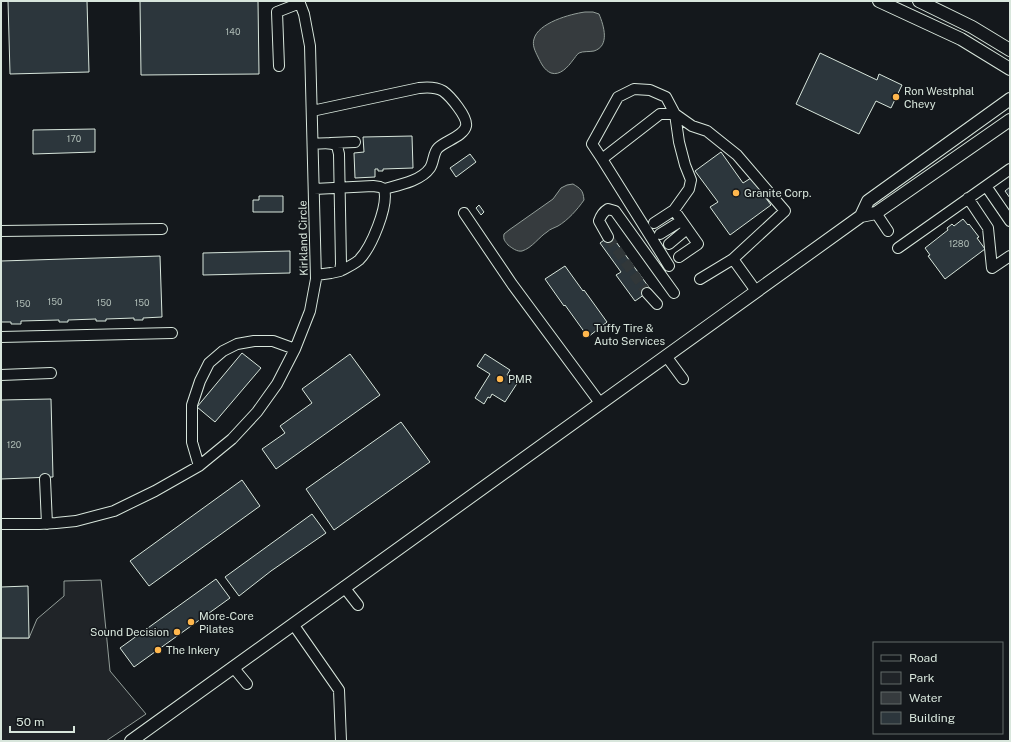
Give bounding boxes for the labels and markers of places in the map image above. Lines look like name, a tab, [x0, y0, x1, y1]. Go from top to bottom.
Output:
place label: Ron Westphal Chevy	[904, 85, 974, 110]
marker: Ron Westphal Chevy	[891, 92, 901, 102]
place label: Granite Corp.	[744, 187, 811, 199]
marker: Granite Corp.	[731, 188, 741, 198]
place label: Tuffy Tire & Auto Services	[594, 322, 666, 347]
marker: Tuffy Tire & Auto Services	[581, 329, 591, 339]
place label: PMR	[508, 373, 532, 385]
marker: PMR	[495, 374, 505, 384]
place label: More-Core Pilates	[199, 610, 254, 635]
marker: More-Core Pilates	[186, 617, 196, 627]
place label: Sound Decision	[90, 626, 169, 638]
marker: Sound Decision	[172, 627, 182, 637]
place label: The Inkery	[166, 644, 220, 656]
marker: The Inkery	[153, 645, 163, 655]

